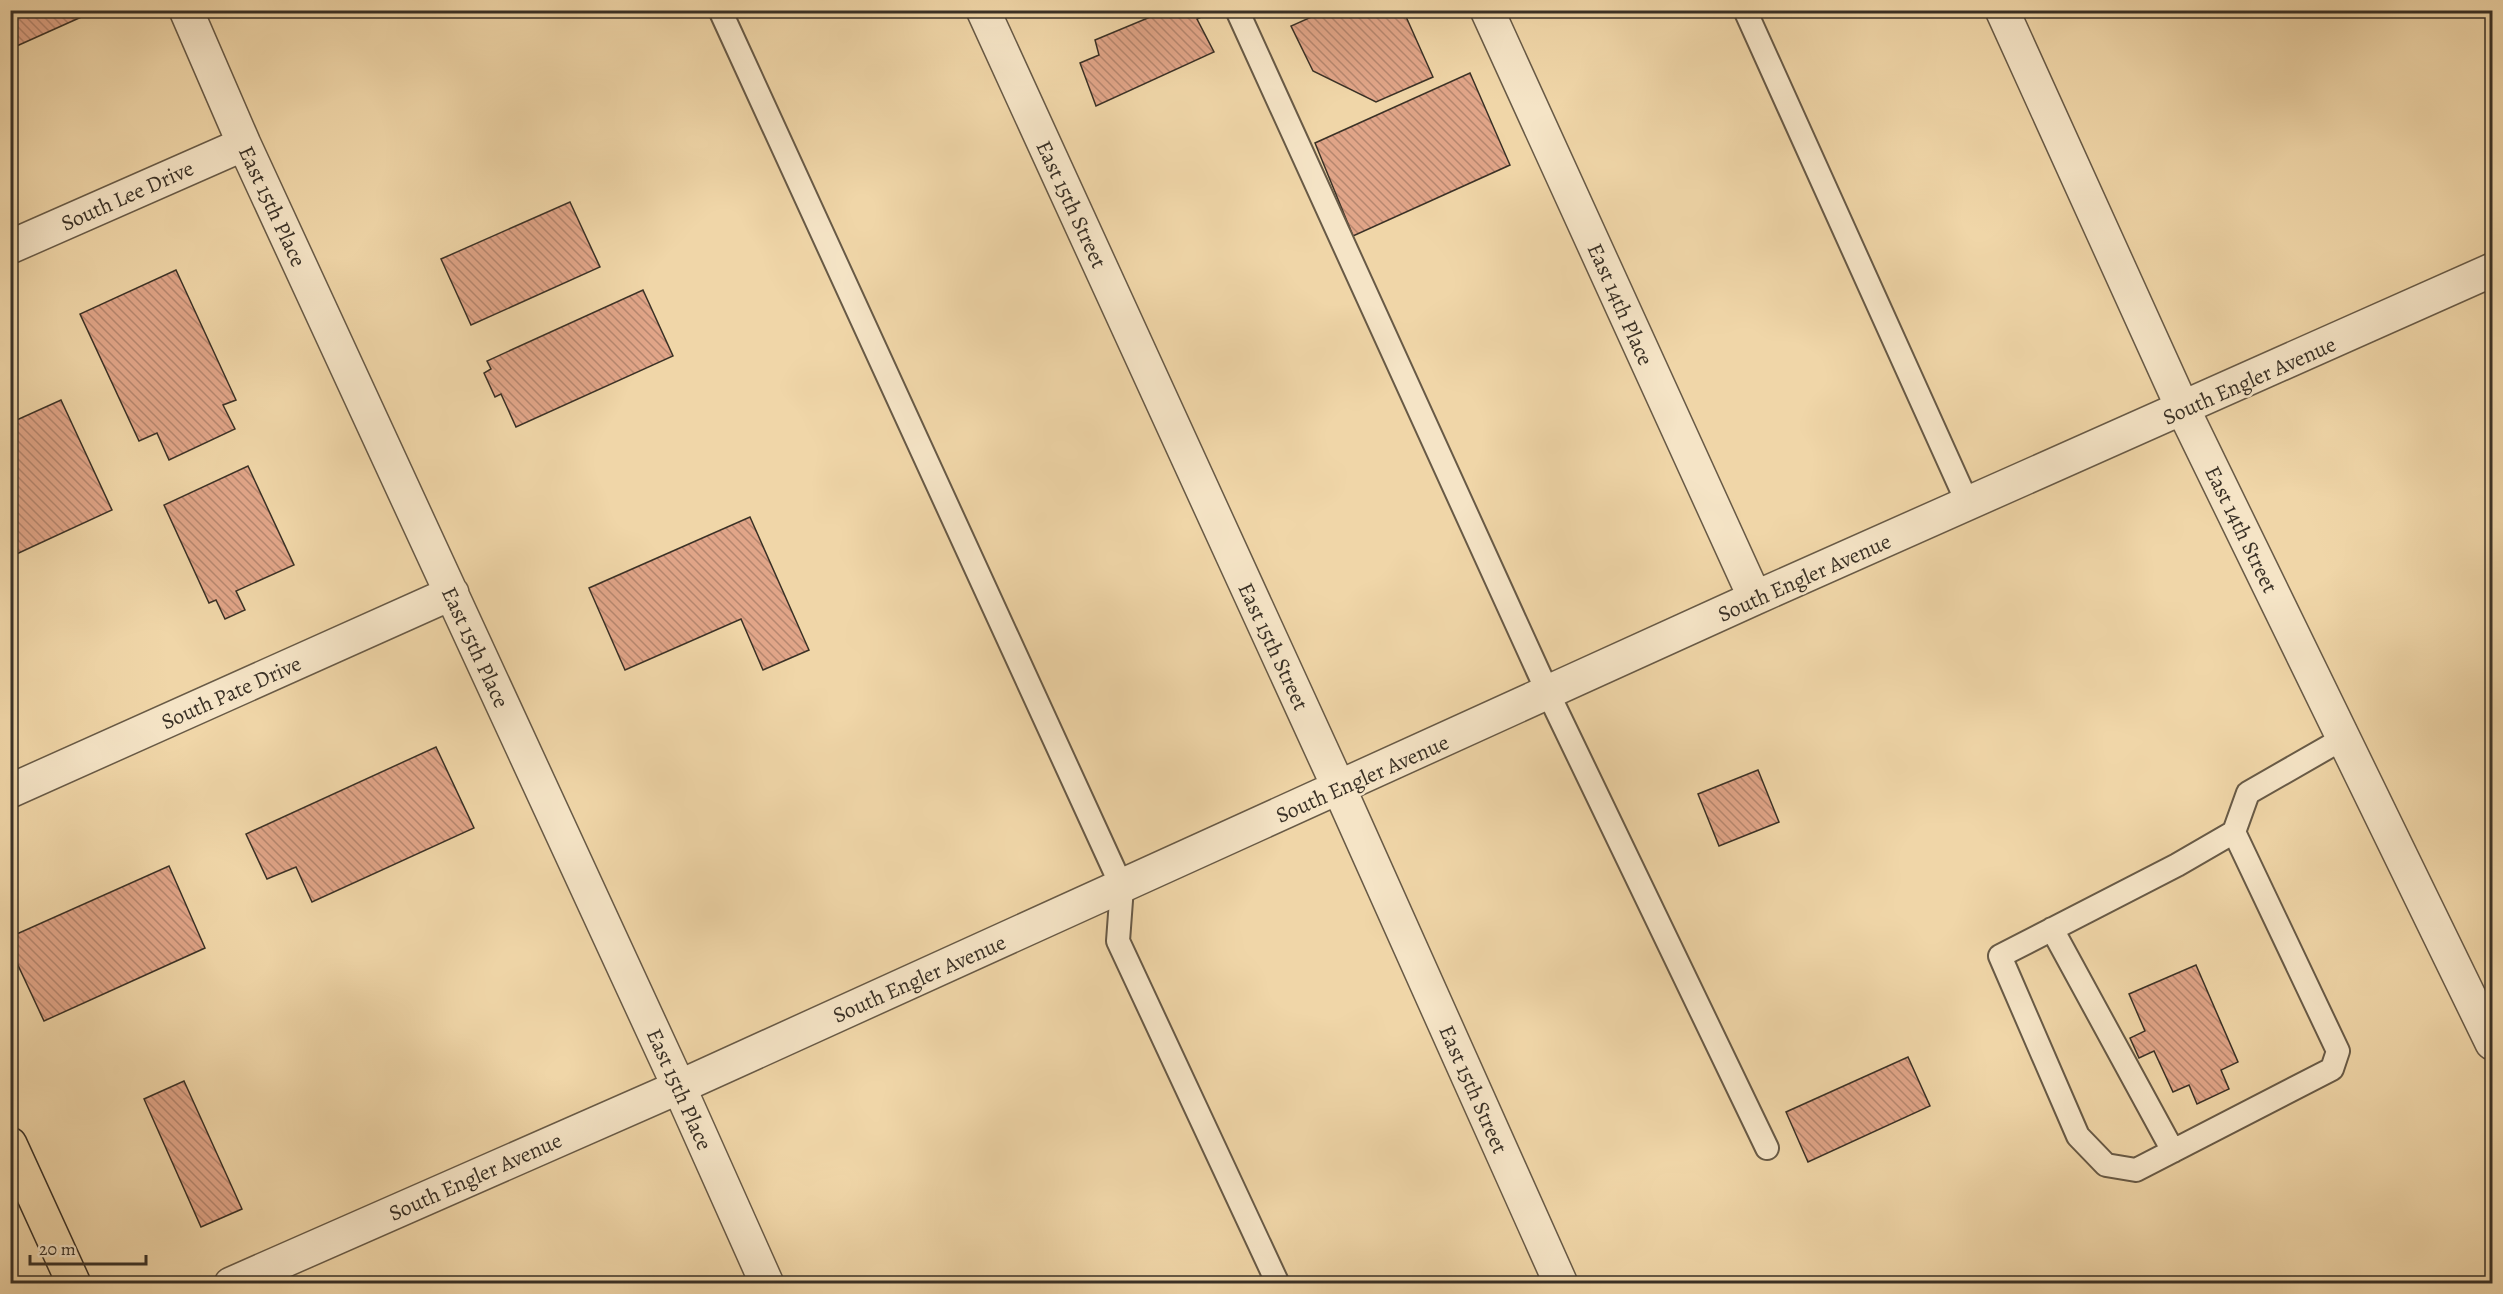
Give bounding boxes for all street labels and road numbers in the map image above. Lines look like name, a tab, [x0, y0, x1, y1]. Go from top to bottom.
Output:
street label: East 15th Street	[1028, 136, 1114, 273]
street label: East 15th Place	[231, 141, 313, 272]
street label: South Lee Drive	[56, 153, 198, 239]
street label: East 14th Place	[1580, 239, 1660, 370]
street label: South Engler Avenue	[2158, 329, 2341, 433]
street label: East 14th Street	[2197, 461, 2285, 598]
street label: South Engler Avenue	[1713, 526, 1896, 630]
street label: East 15th Street	[1230, 578, 1316, 715]
street label: East 15th Place	[434, 582, 516, 713]
street label: South Pate Drive	[157, 649, 306, 737]
street label: South Engler Avenue	[1271, 727, 1454, 831]
street label: South Engler Avenue	[828, 927, 1011, 1031]
street label: East 15th Street	[1431, 1020, 1515, 1158]
street label: East 15th Place	[639, 1024, 719, 1155]
street label: South Engler Avenue	[384, 1125, 567, 1229]

